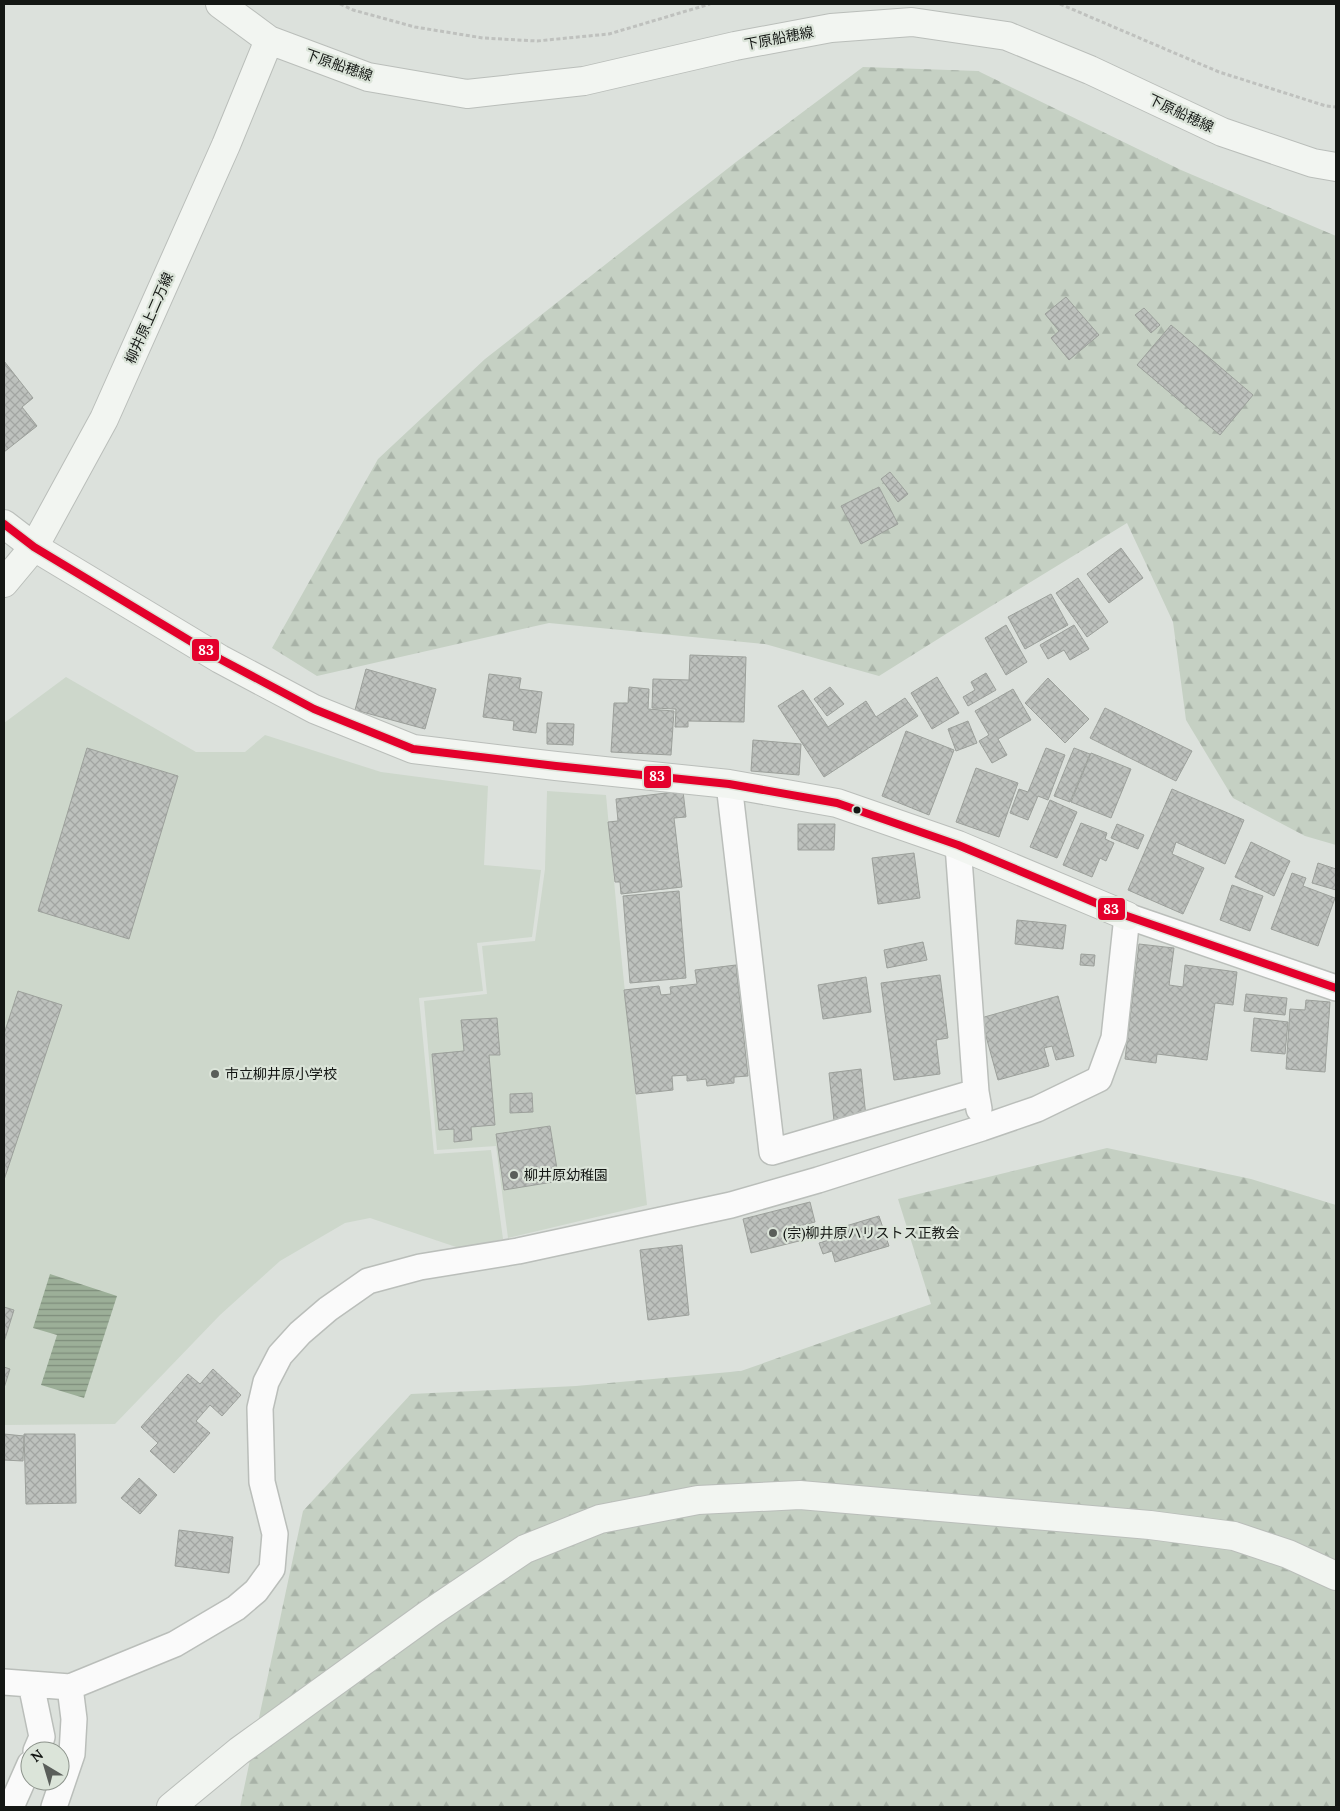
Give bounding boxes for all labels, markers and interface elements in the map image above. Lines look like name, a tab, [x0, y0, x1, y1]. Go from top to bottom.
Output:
street label: 下原船穂線	[743, 22, 815, 54]
street label: 下原船穂線	[303, 45, 375, 85]
street label: 下原船穂線	[1145, 90, 1217, 136]
street label: 柳井原上二万線	[121, 270, 177, 366]
line badge: 83	[191, 638, 220, 662]
text: 83	[198, 641, 214, 659]
line badge: 83	[643, 765, 672, 789]
text: 83	[649, 767, 665, 785]
unlabelled marker	[852, 805, 862, 815]
line badge: 83	[1097, 897, 1126, 921]
text: 83	[1103, 900, 1119, 918]
place label: 市立柳井原小学校	[225, 1065, 337, 1083]
marker: 市立柳井原小学校	[209, 1068, 221, 1080]
place label: 柳井原幼稚園	[524, 1166, 608, 1184]
marker: 柳井原幼稚園	[508, 1169, 520, 1181]
place label: (宗)柳井原ハリストス正教会	[783, 1224, 960, 1242]
marker: (宗)柳井原ハリストス正教会	[767, 1227, 779, 1239]
north arrow	[20, 1741, 70, 1791]
text: N	[27, 1745, 47, 1766]

